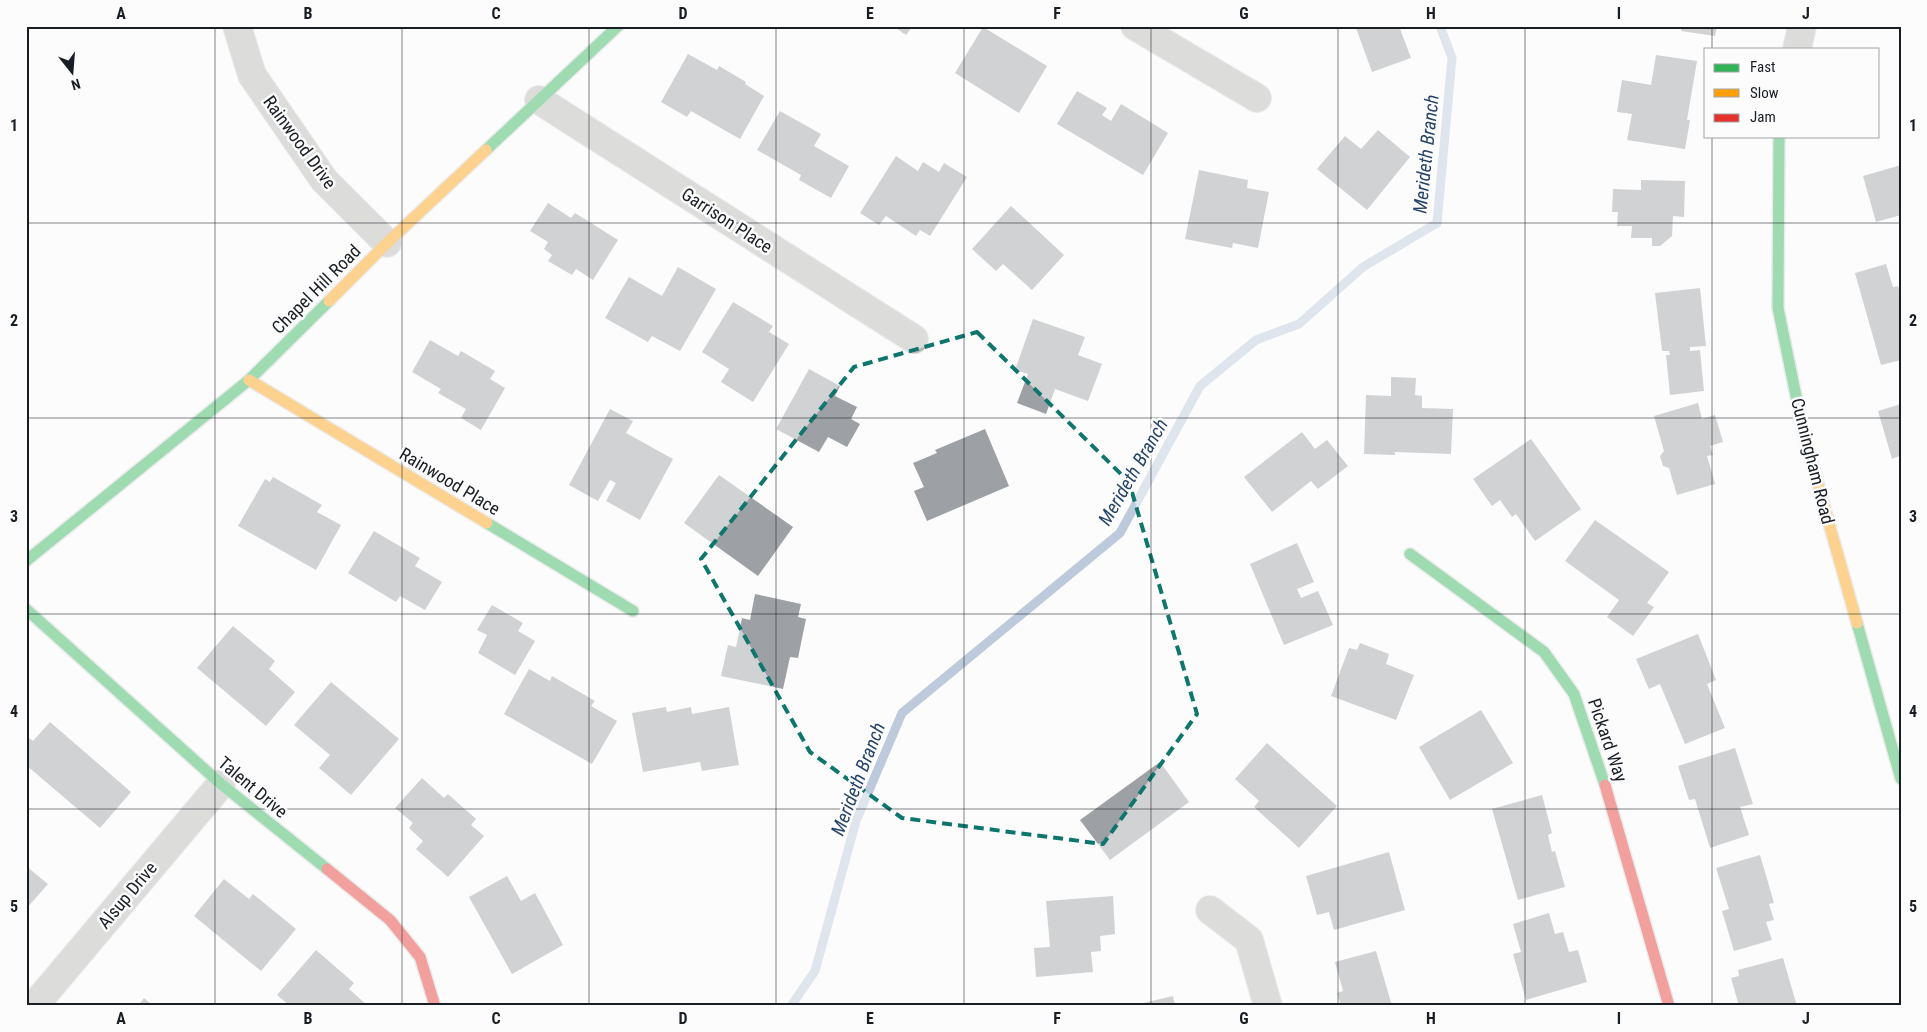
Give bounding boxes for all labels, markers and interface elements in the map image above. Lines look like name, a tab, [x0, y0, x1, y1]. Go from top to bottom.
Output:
text: A	[116, 4, 126, 23]
text: B	[304, 4, 313, 23]
text: C	[491, 4, 501, 23]
text: D	[678, 4, 688, 23]
text: E	[866, 4, 874, 23]
text: F	[1053, 4, 1061, 23]
text: G	[1239, 4, 1249, 23]
text: H	[1426, 4, 1436, 23]
text: I	[1617, 4, 1621, 23]
text: J	[1802, 4, 1810, 23]
north arrow	[48, 48, 98, 98]
legend	[1704, 48, 1880, 138]
text: Fast	[1750, 58, 1775, 76]
text: N	[69, 76, 82, 93]
text: Slow	[1750, 84, 1779, 102]
street label: Rainwood Drive	[259, 91, 341, 193]
water label: Merideth Branch	[1408, 93, 1444, 215]
text: Jam	[1750, 108, 1776, 126]
text: 1	[10, 116, 18, 135]
text: 1	[1909, 116, 1917, 135]
street label: Garrison Place	[678, 183, 776, 257]
street label: Chapel Hill Road	[267, 240, 365, 338]
text: 2	[10, 311, 18, 330]
text: 2	[1909, 311, 1917, 330]
street label: Cunningham Road	[1787, 396, 1839, 526]
water label: Merideth Branch	[1093, 415, 1173, 529]
street label: Rainwood Place	[396, 443, 504, 519]
text: 3	[10, 507, 18, 526]
text: 3	[1909, 507, 1917, 526]
street label: Pickard Way	[1584, 695, 1632, 785]
text: 4	[10, 702, 18, 721]
text: 4	[1909, 702, 1917, 721]
water label: Merideth Branch	[826, 719, 890, 839]
street label: Talent Drive	[214, 752, 292, 822]
street label: Alsup Drive	[93, 857, 161, 933]
text: 5	[10, 897, 18, 916]
text: 5	[1909, 897, 1917, 916]
text: A	[116, 1009, 126, 1028]
text: B	[304, 1009, 313, 1028]
text: C	[491, 1009, 501, 1028]
text: D	[678, 1009, 688, 1028]
text: E	[866, 1009, 874, 1028]
text: F	[1053, 1009, 1061, 1028]
text: G	[1239, 1009, 1249, 1028]
text: H	[1426, 1009, 1436, 1028]
text: I	[1617, 1009, 1621, 1028]
text: J	[1802, 1009, 1810, 1028]

